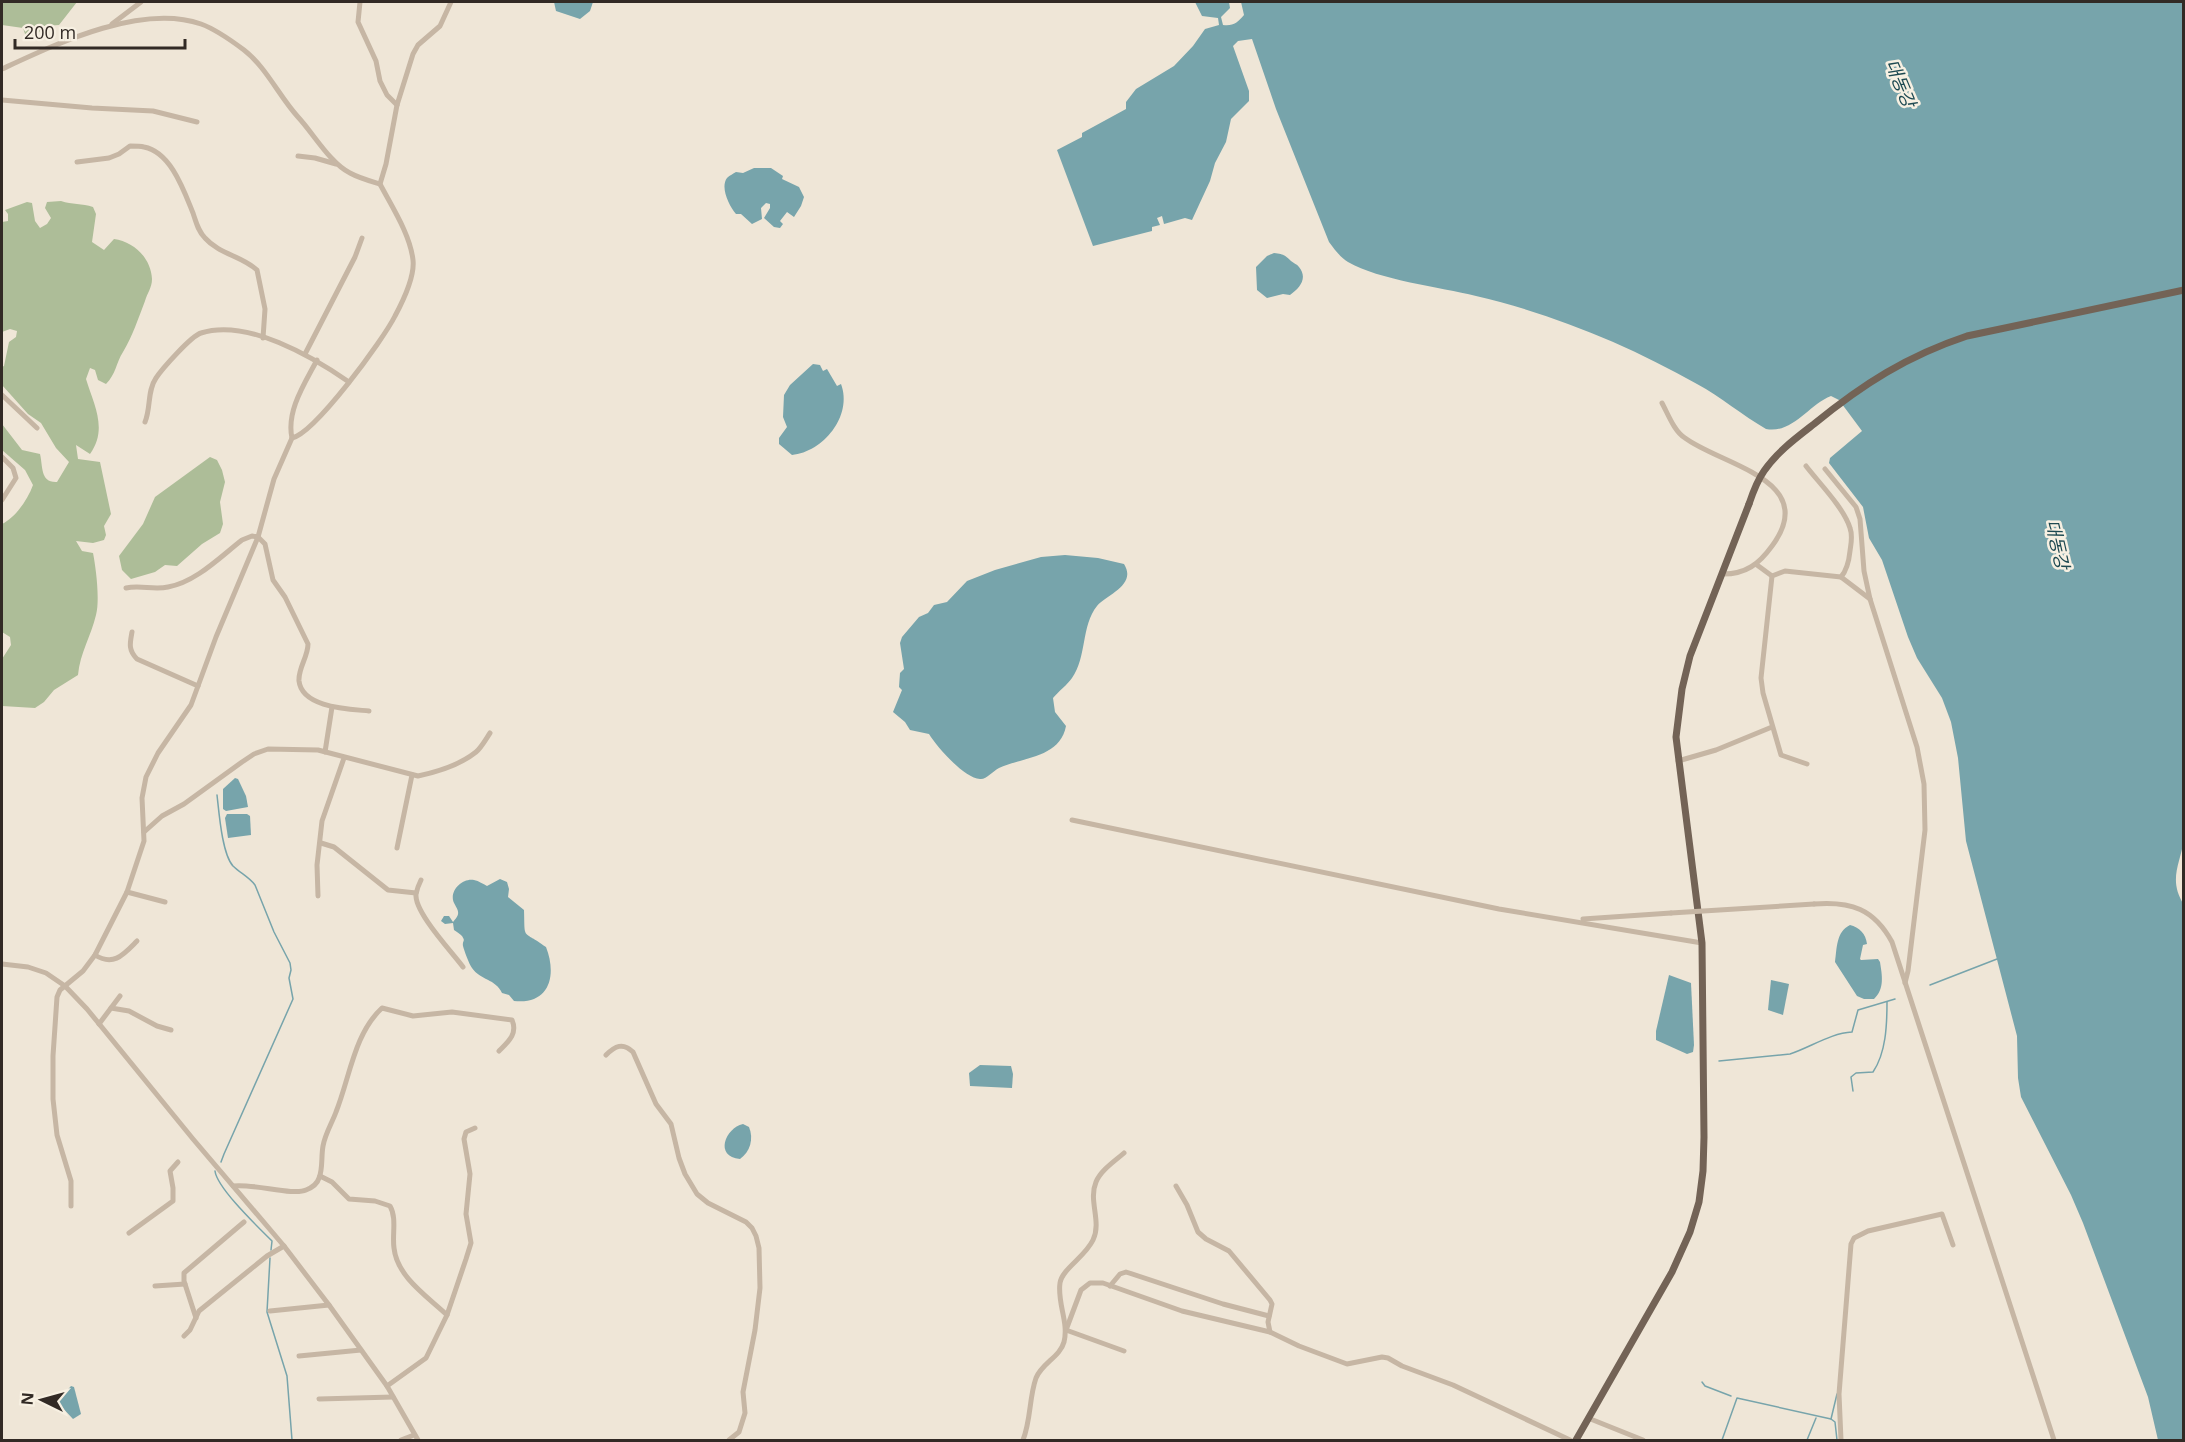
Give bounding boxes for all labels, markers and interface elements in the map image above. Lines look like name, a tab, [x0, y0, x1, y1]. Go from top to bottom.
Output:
scale bar	[15, 12, 184, 50]
text: 200 m	[24, 20, 76, 44]
water label: 대동강	[1880, 55, 1923, 113]
water label: 대동강	[2041, 517, 2076, 573]
north arrow	[12, 1370, 72, 1430]
text: N	[16, 1391, 39, 1406]

